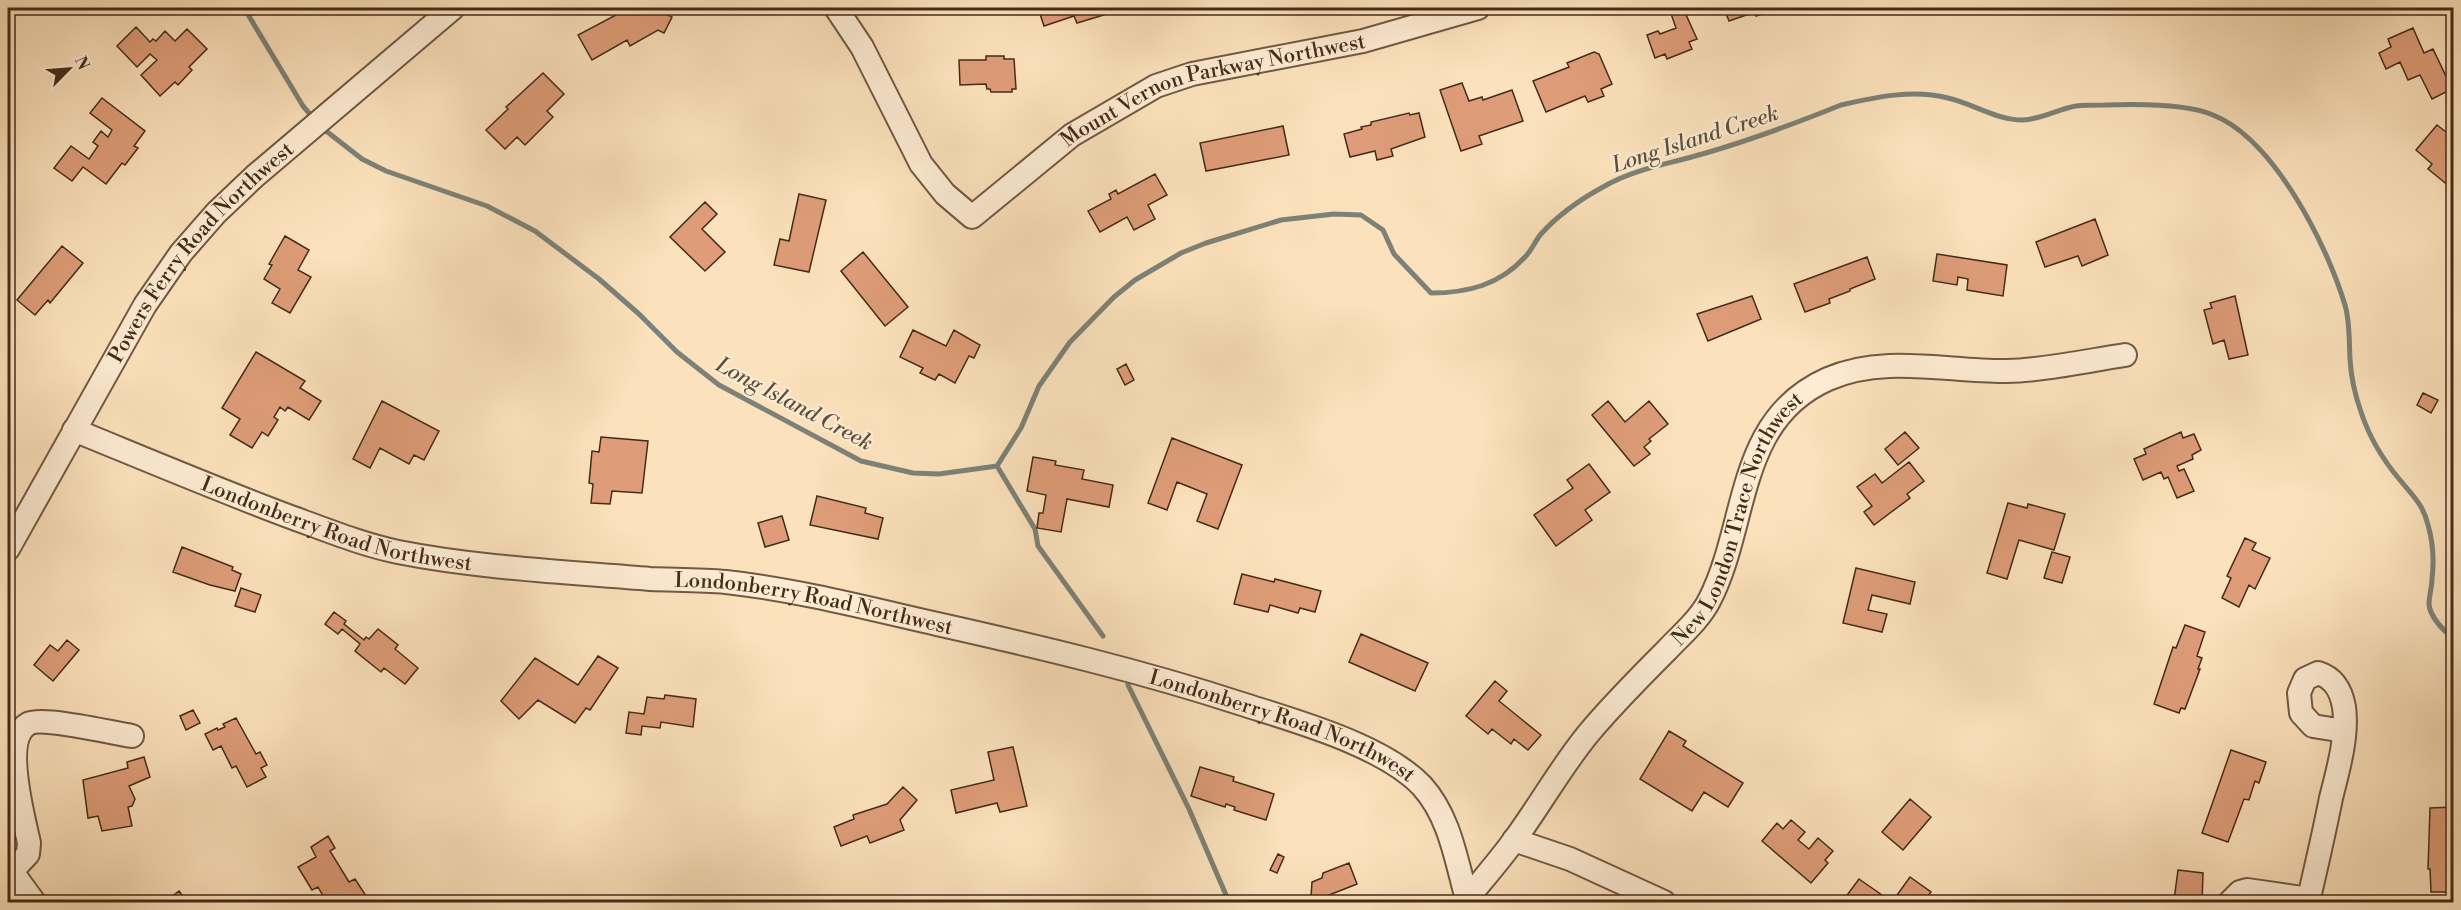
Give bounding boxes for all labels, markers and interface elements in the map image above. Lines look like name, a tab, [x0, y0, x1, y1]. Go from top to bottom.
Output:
street label: Mount Vernon Parkway Northwest	[1055, 29, 1368, 153]
north arrow	[39, 39, 99, 99]
text: N	[70, 53, 94, 73]
water label: Long Island Creek	[1608, 100, 1782, 179]
street label: Powers Ferry Road Northwest	[103, 137, 300, 368]
water label: Long Island Creek	[710, 351, 877, 457]
street label: New London Trace Northwest	[1666, 386, 1809, 652]
street label: Londonberry Road Northwest	[197, 471, 474, 577]
street label: Londonberry Road Northwest	[674, 568, 956, 641]
street label: Londonberry Road Northwest	[1146, 665, 1420, 788]

